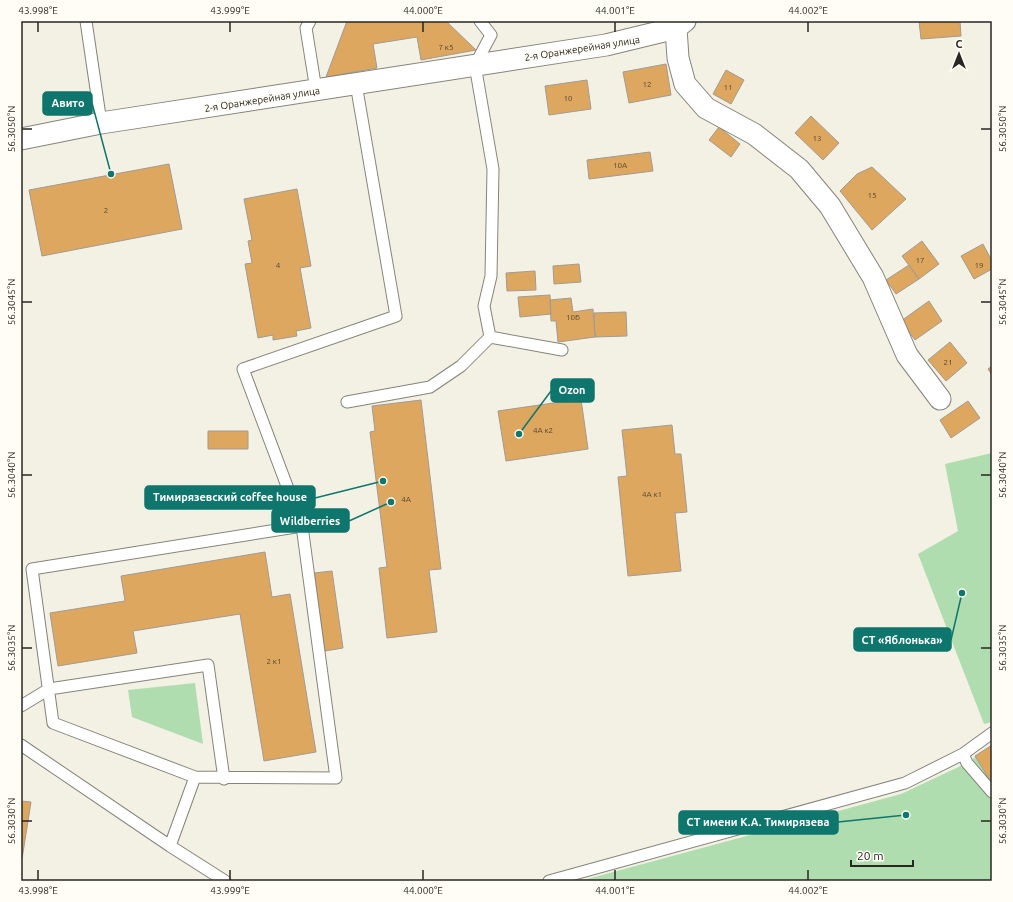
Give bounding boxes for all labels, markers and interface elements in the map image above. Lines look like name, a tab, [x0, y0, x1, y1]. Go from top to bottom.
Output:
text: 43.998°E	[18, 5, 58, 16]
text: 43.999°E	[210, 5, 250, 16]
text: 44.000°E	[403, 5, 443, 16]
text: 44.001°E	[595, 5, 635, 16]
text: 44.002°E	[788, 5, 828, 16]
street label: 2-я Оранжерейная улица	[523, 34, 641, 63]
north arrow	[939, 34, 979, 74]
text: С	[955, 38, 963, 50]
house number: 7 к5	[439, 43, 453, 52]
house number: 12	[642, 80, 652, 89]
house number: 11	[723, 83, 733, 92]
street label: 2-я Оранжерейная улица	[203, 85, 321, 114]
callout: Авито	[43, 92, 92, 115]
house number: 10	[563, 94, 573, 103]
text: Авито	[51, 97, 85, 109]
text: 56.3050°N	[6, 106, 17, 152]
text: 56.3050°N	[997, 106, 1008, 152]
house number: 13	[812, 134, 822, 143]
house number: 10А	[613, 161, 628, 170]
house number: 15	[867, 191, 877, 200]
house number: 2	[104, 206, 108, 215]
house number: 17	[915, 256, 925, 265]
house number: 4	[276, 261, 281, 270]
house number: 19	[974, 261, 984, 270]
text: 56.3045°N	[6, 279, 17, 325]
text: 56.3045°N	[997, 279, 1008, 325]
house number: 10Б	[566, 313, 580, 322]
house number: 21	[943, 358, 953, 367]
callout: Ozon	[551, 379, 594, 402]
text: Ozon	[559, 384, 585, 396]
house number: 4А к2	[533, 426, 553, 435]
text: 56.3040°N	[6, 452, 17, 498]
text: 56.3040°N	[997, 452, 1008, 498]
callout: Тимирязевский coffee house	[145, 486, 315, 509]
house number: 4А к1	[642, 490, 662, 499]
text: Тимирязевский coffee house	[153, 491, 307, 503]
house number: 4А	[401, 495, 412, 504]
callout: Wildberries	[272, 509, 349, 532]
text: Wildberries	[280, 515, 340, 527]
text: 56.3035°N	[6, 625, 17, 671]
text: 56.3035°N	[997, 625, 1008, 671]
callout: СТ «Яблонька»	[854, 628, 951, 651]
text: СТ «Яблонька»	[862, 634, 942, 646]
house number: 2 к1	[267, 657, 281, 666]
text: 56.3030°N	[6, 798, 17, 844]
text: 56.3030°N	[997, 798, 1008, 844]
callout: СТ имени К.А. Тимирязева	[679, 811, 838, 834]
text: СТ имени К.А. Тимирязева	[687, 816, 829, 828]
scale bar	[851, 842, 913, 868]
text: 20 m	[857, 849, 884, 862]
text: 43.998°E	[18, 885, 58, 896]
text: 43.999°E	[210, 885, 250, 896]
text: 44.000°E	[403, 885, 443, 896]
text: 44.001°E	[595, 885, 635, 896]
text: 44.002°E	[788, 885, 828, 896]

